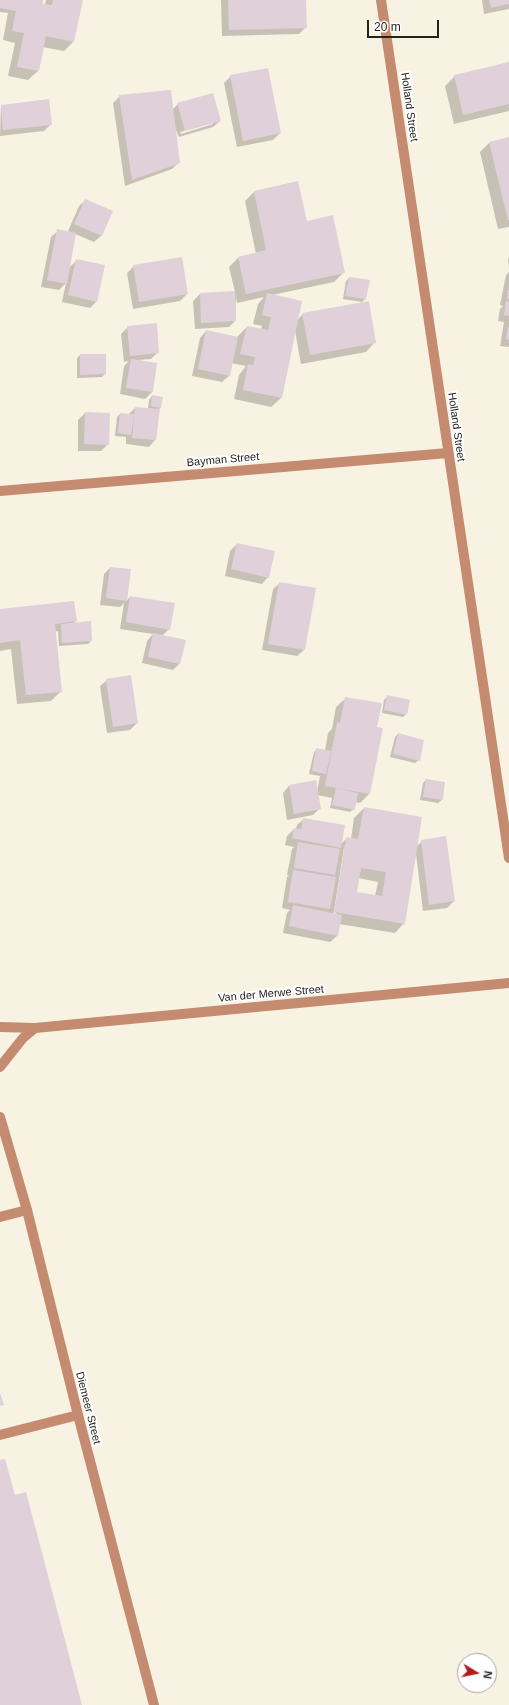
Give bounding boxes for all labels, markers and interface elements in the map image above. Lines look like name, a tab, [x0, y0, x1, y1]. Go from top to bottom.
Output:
scale bar	[369, 12, 441, 38]
text: 20 m	[374, 20, 401, 34]
street label: Holland Street	[398, 72, 420, 142]
street label: Holland Street	[445, 392, 467, 462]
street label: Bayman Street	[186, 450, 260, 470]
street label: Van der Merwe Street	[218, 983, 324, 1005]
street label: Diemeer Street	[73, 1371, 103, 1445]
north arrow	[457, 1653, 497, 1693]
text: N	[481, 1670, 494, 1680]

